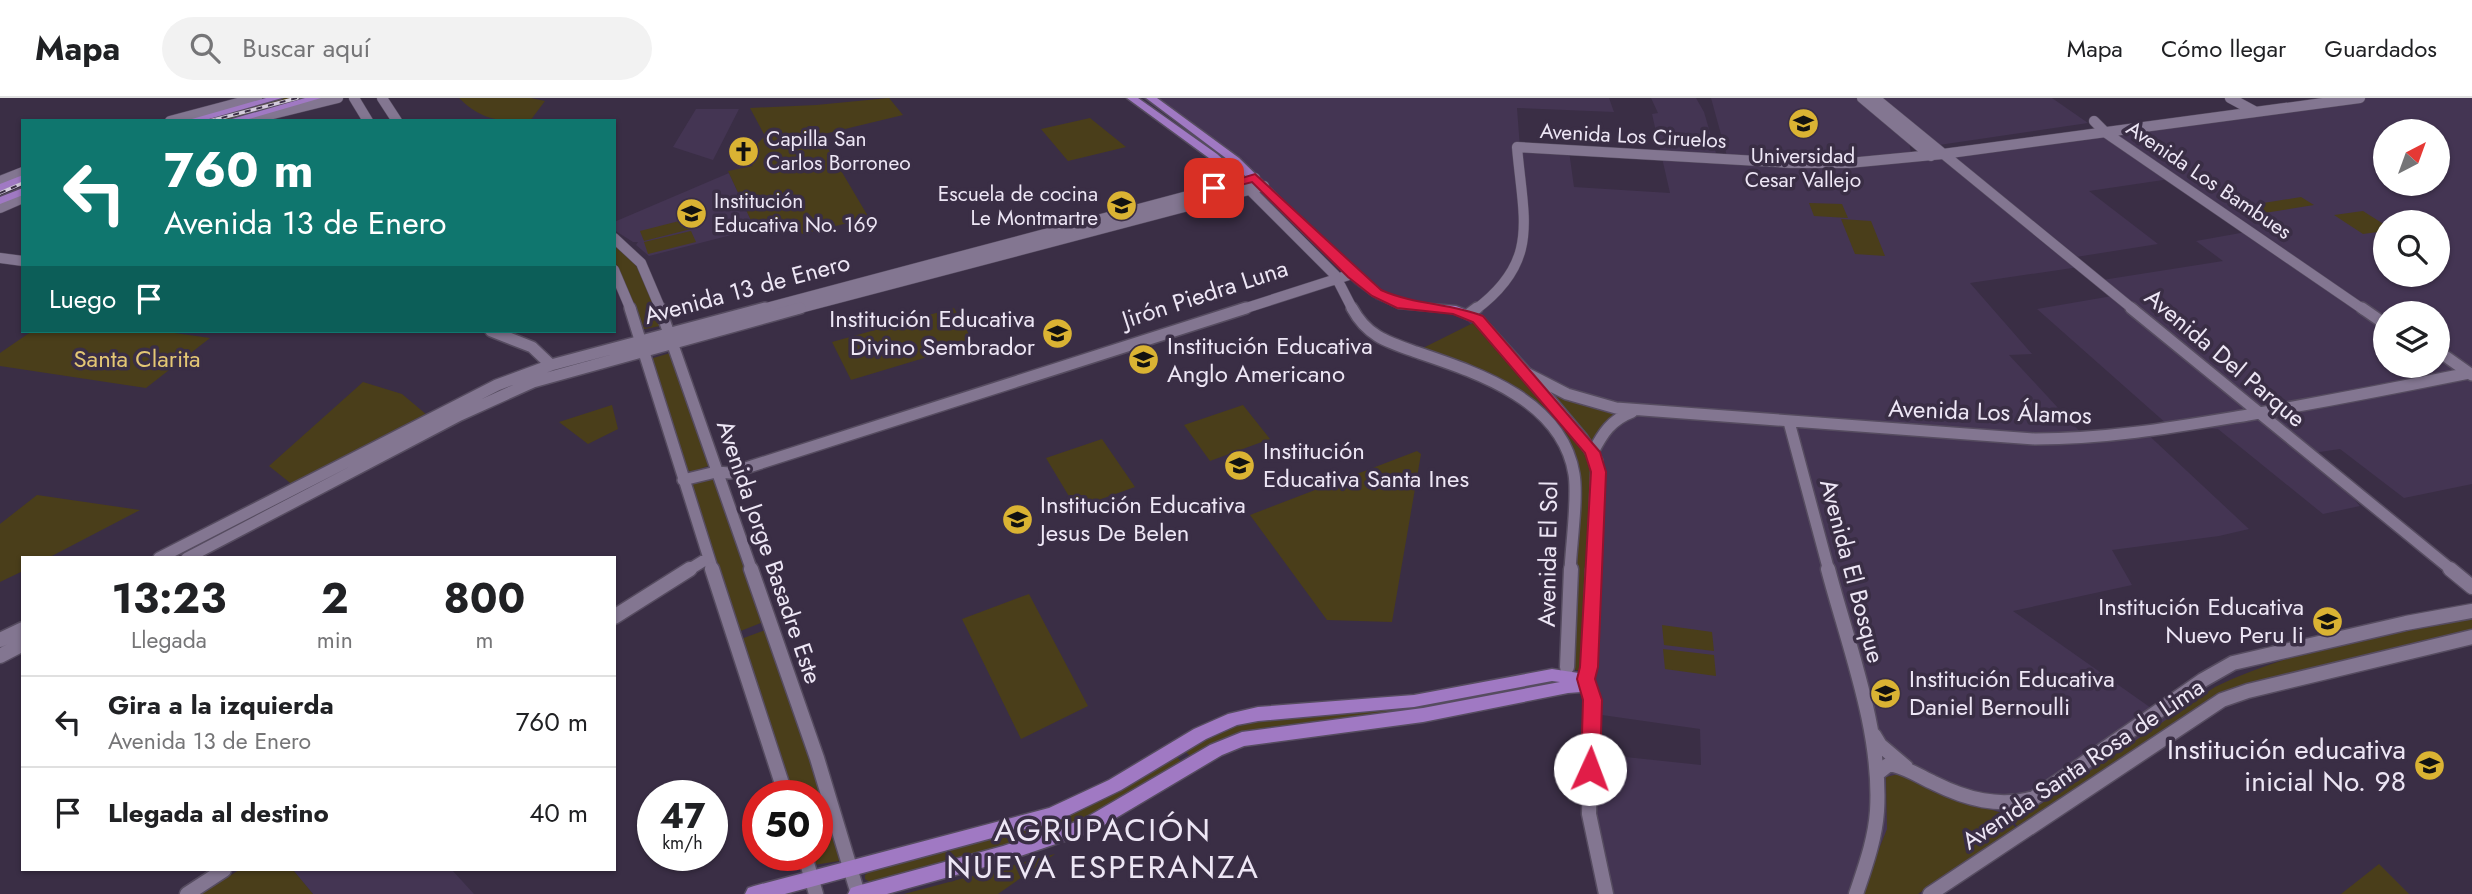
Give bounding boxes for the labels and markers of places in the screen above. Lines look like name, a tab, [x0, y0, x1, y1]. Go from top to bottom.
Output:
school or university icon: Universidad Cesar Vallejo	[1786, 107, 1820, 141]
place label: Capilla San Carlos Borroneo	[766, 124, 911, 178]
church icon: Capilla San Carlos Borroneo	[726, 134, 760, 168]
place label: Universidad Cesar Vallejo	[1745, 141, 1861, 195]
pin	[1184, 158, 1244, 218]
place label: Escuela de cocina Le Montmartre	[938, 179, 1098, 233]
place label: Institución Educativa No. 169	[714, 186, 878, 240]
school or university icon: Escuela de cocina Le Montmartre	[1104, 189, 1138, 223]
school or university icon: Institución Educativa No. 169	[674, 196, 708, 230]
place label: Institución Educativa Divino Sembrador	[829, 301, 1036, 364]
school or university icon: Institución Educativa Divino Sembrador	[1041, 316, 1075, 350]
place label: Institución Educativa Anglo Americano	[1167, 328, 1373, 391]
school or university icon: Institución Educativa Anglo Americano	[1127, 343, 1161, 377]
place label: Institución Educativa Santa Ines	[1263, 433, 1469, 496]
school or university icon: Institución Educativa Santa Ines	[1223, 448, 1257, 482]
place label: Institución Educativa Jesus De Belen	[1037, 487, 1246, 550]
school or university icon: Institución Educativa Jesus De Belen	[1000, 502, 1034, 536]
place label: Institución Educativa Nuevo Peru Ii	[2098, 589, 2304, 652]
school or university icon: Institución Educativa Nuevo Peru Ii	[2310, 604, 2344, 638]
place label: Institución Educativa Daniel Bernoulli	[1909, 661, 2115, 724]
school or university icon: Institución Educativa Daniel Bernoulli	[1869, 676, 1903, 710]
place label: Institución educativa inicial No. 98	[2167, 729, 2406, 802]
school or university icon: Institución educativa inicial No. 98	[2412, 748, 2446, 782]

